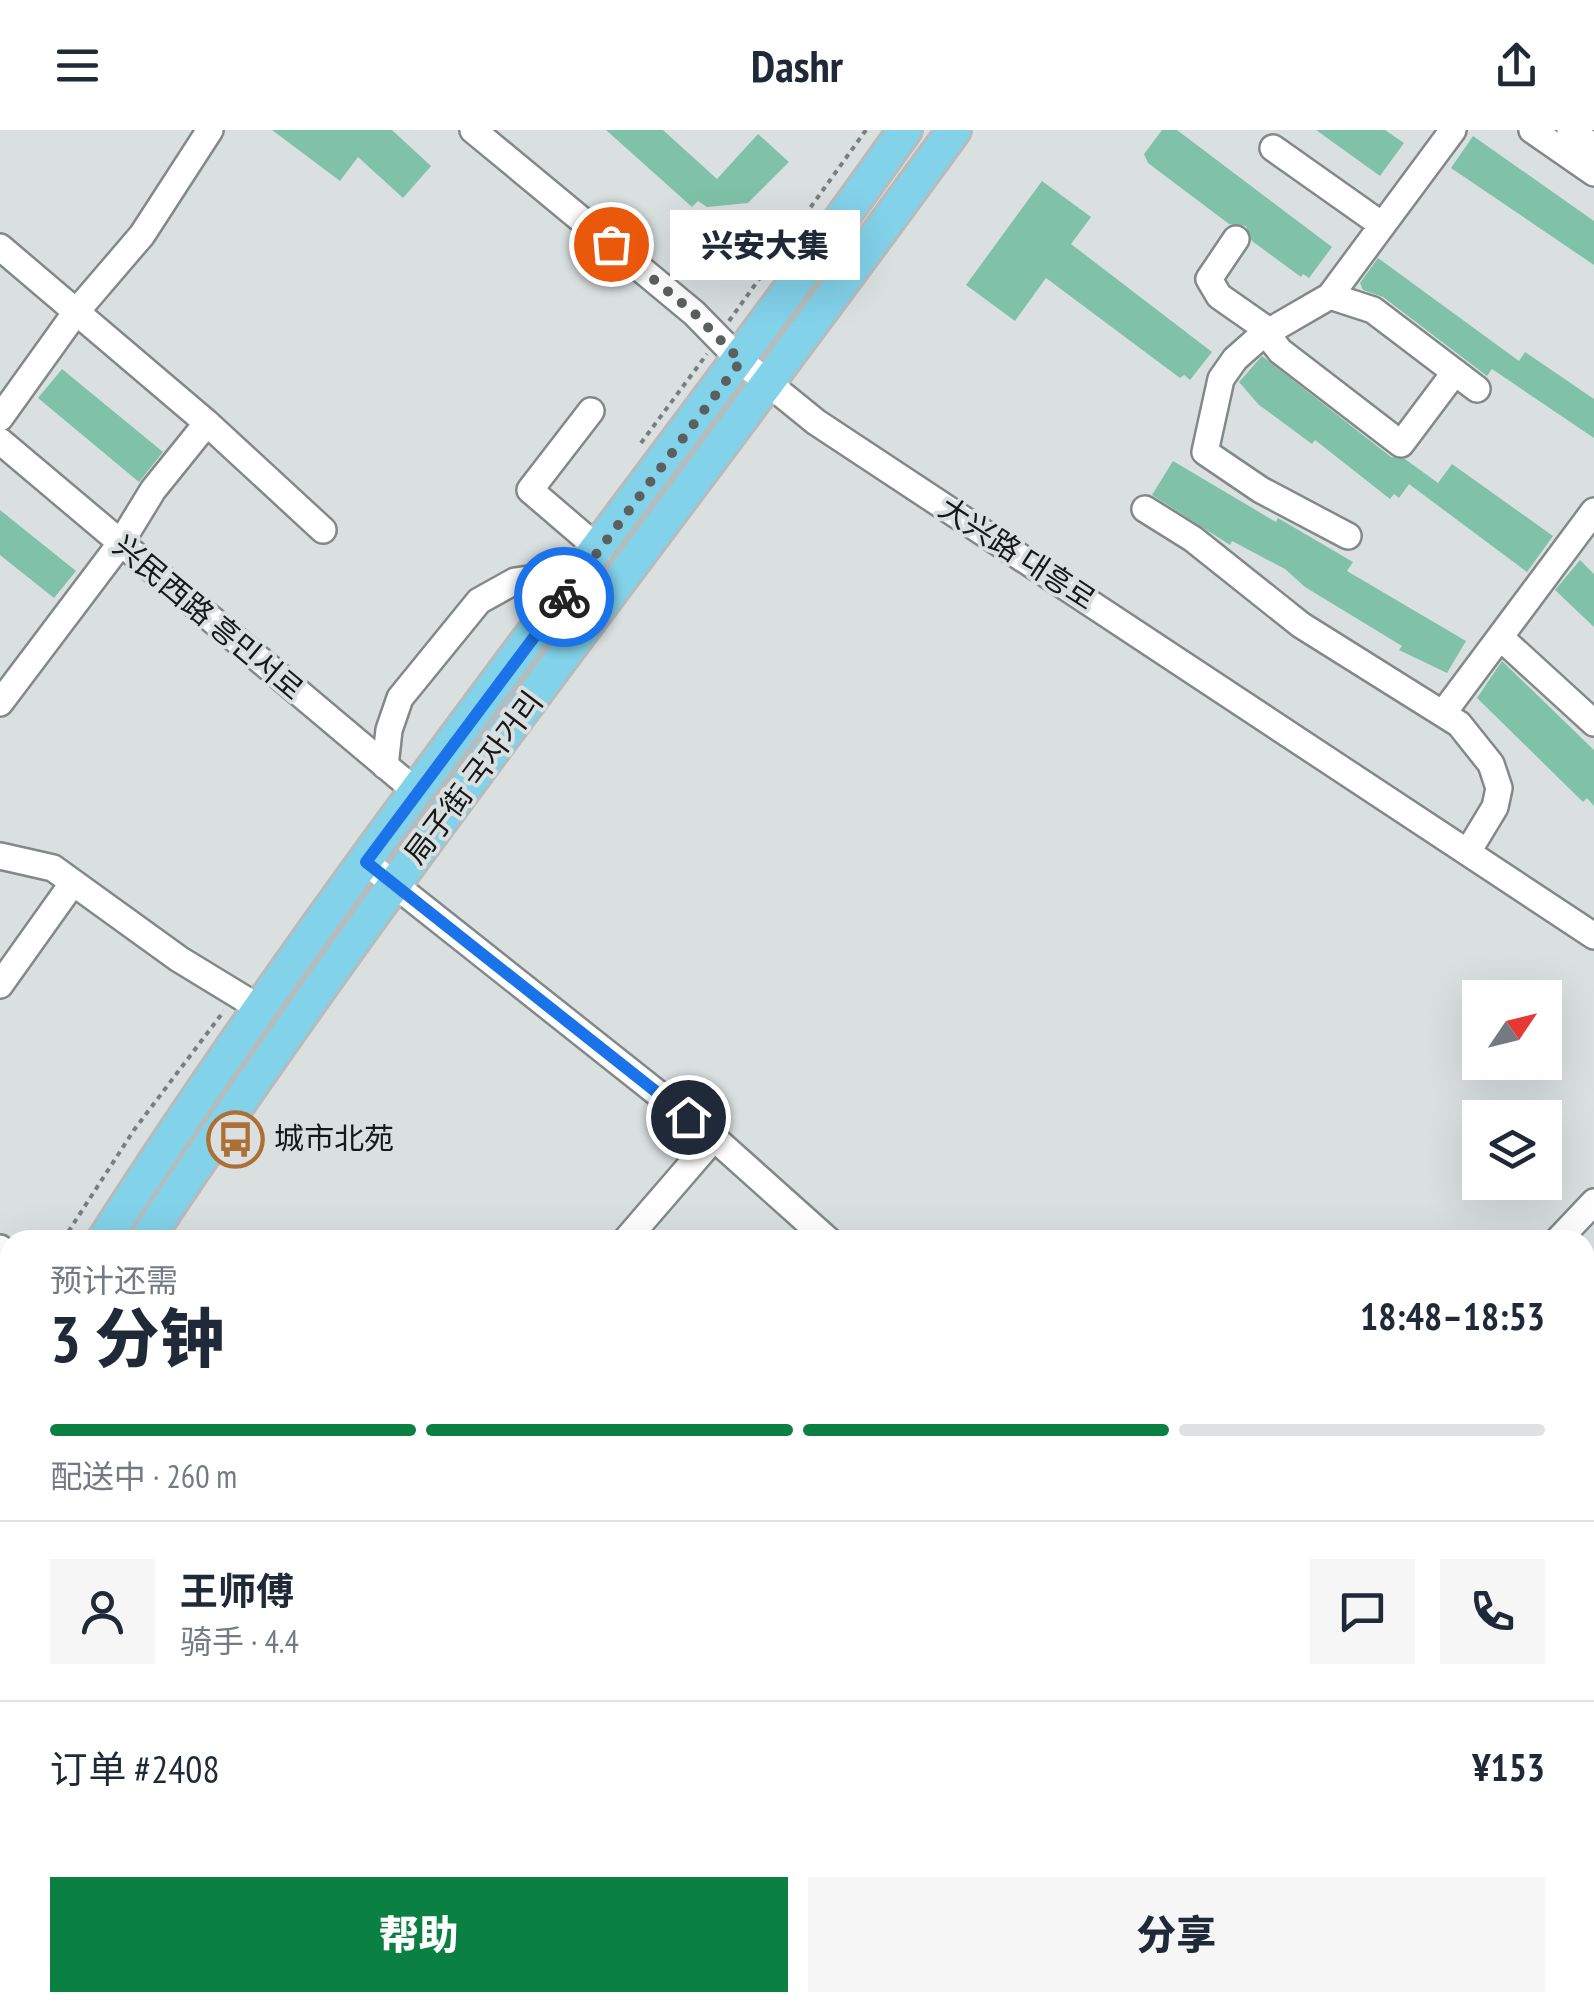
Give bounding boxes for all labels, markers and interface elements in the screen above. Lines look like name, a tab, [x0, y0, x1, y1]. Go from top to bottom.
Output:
text: Dashr	[751, 36, 843, 94]
icon: menu	[50, 38, 105, 93]
icon: share	[1489, 38, 1544, 93]
pin	[569, 202, 654, 287]
callout: 兴安大集	[671, 209, 861, 279]
icon: bag	[584, 217, 639, 272]
text: 兴安大集	[701, 224, 829, 266]
street label: 大兴路 대흥로	[932, 488, 1104, 618]
street label: 兴民西路 흥민서로	[106, 526, 312, 708]
courier	[514, 547, 614, 647]
icon: bike	[537, 570, 592, 625]
street label: 局子街 국자거리	[395, 683, 551, 871]
north arrow	[1462, 980, 1562, 1080]
map controls	[1462, 980, 1562, 1200]
pin	[646, 1075, 731, 1160]
icon: home	[661, 1090, 716, 1145]
button: layers	[1462, 1100, 1562, 1200]
bus stop icon: 城市北苑	[205, 1109, 265, 1169]
place label: 城市北苑	[274, 1118, 394, 1157]
text: 预计还需	[50, 1259, 178, 1301]
text: 18:48–18:53	[1360, 1291, 1545, 1340]
text: 3 分钟	[50, 1296, 224, 1380]
text: 配送中 · 260 m	[50, 1455, 237, 1497]
button: person	[50, 1559, 155, 1664]
button: chat	[1310, 1559, 1415, 1664]
button: phone	[1440, 1559, 1545, 1664]
text: 王师傅	[180, 1566, 294, 1615]
text: 骑手 · 4.4	[180, 1620, 299, 1662]
text: ¥153	[1472, 1742, 1545, 1791]
text: 订单 #2408	[50, 1744, 220, 1793]
button: 帮助	[50, 1877, 788, 1992]
button: 分享	[808, 1877, 1545, 1992]

